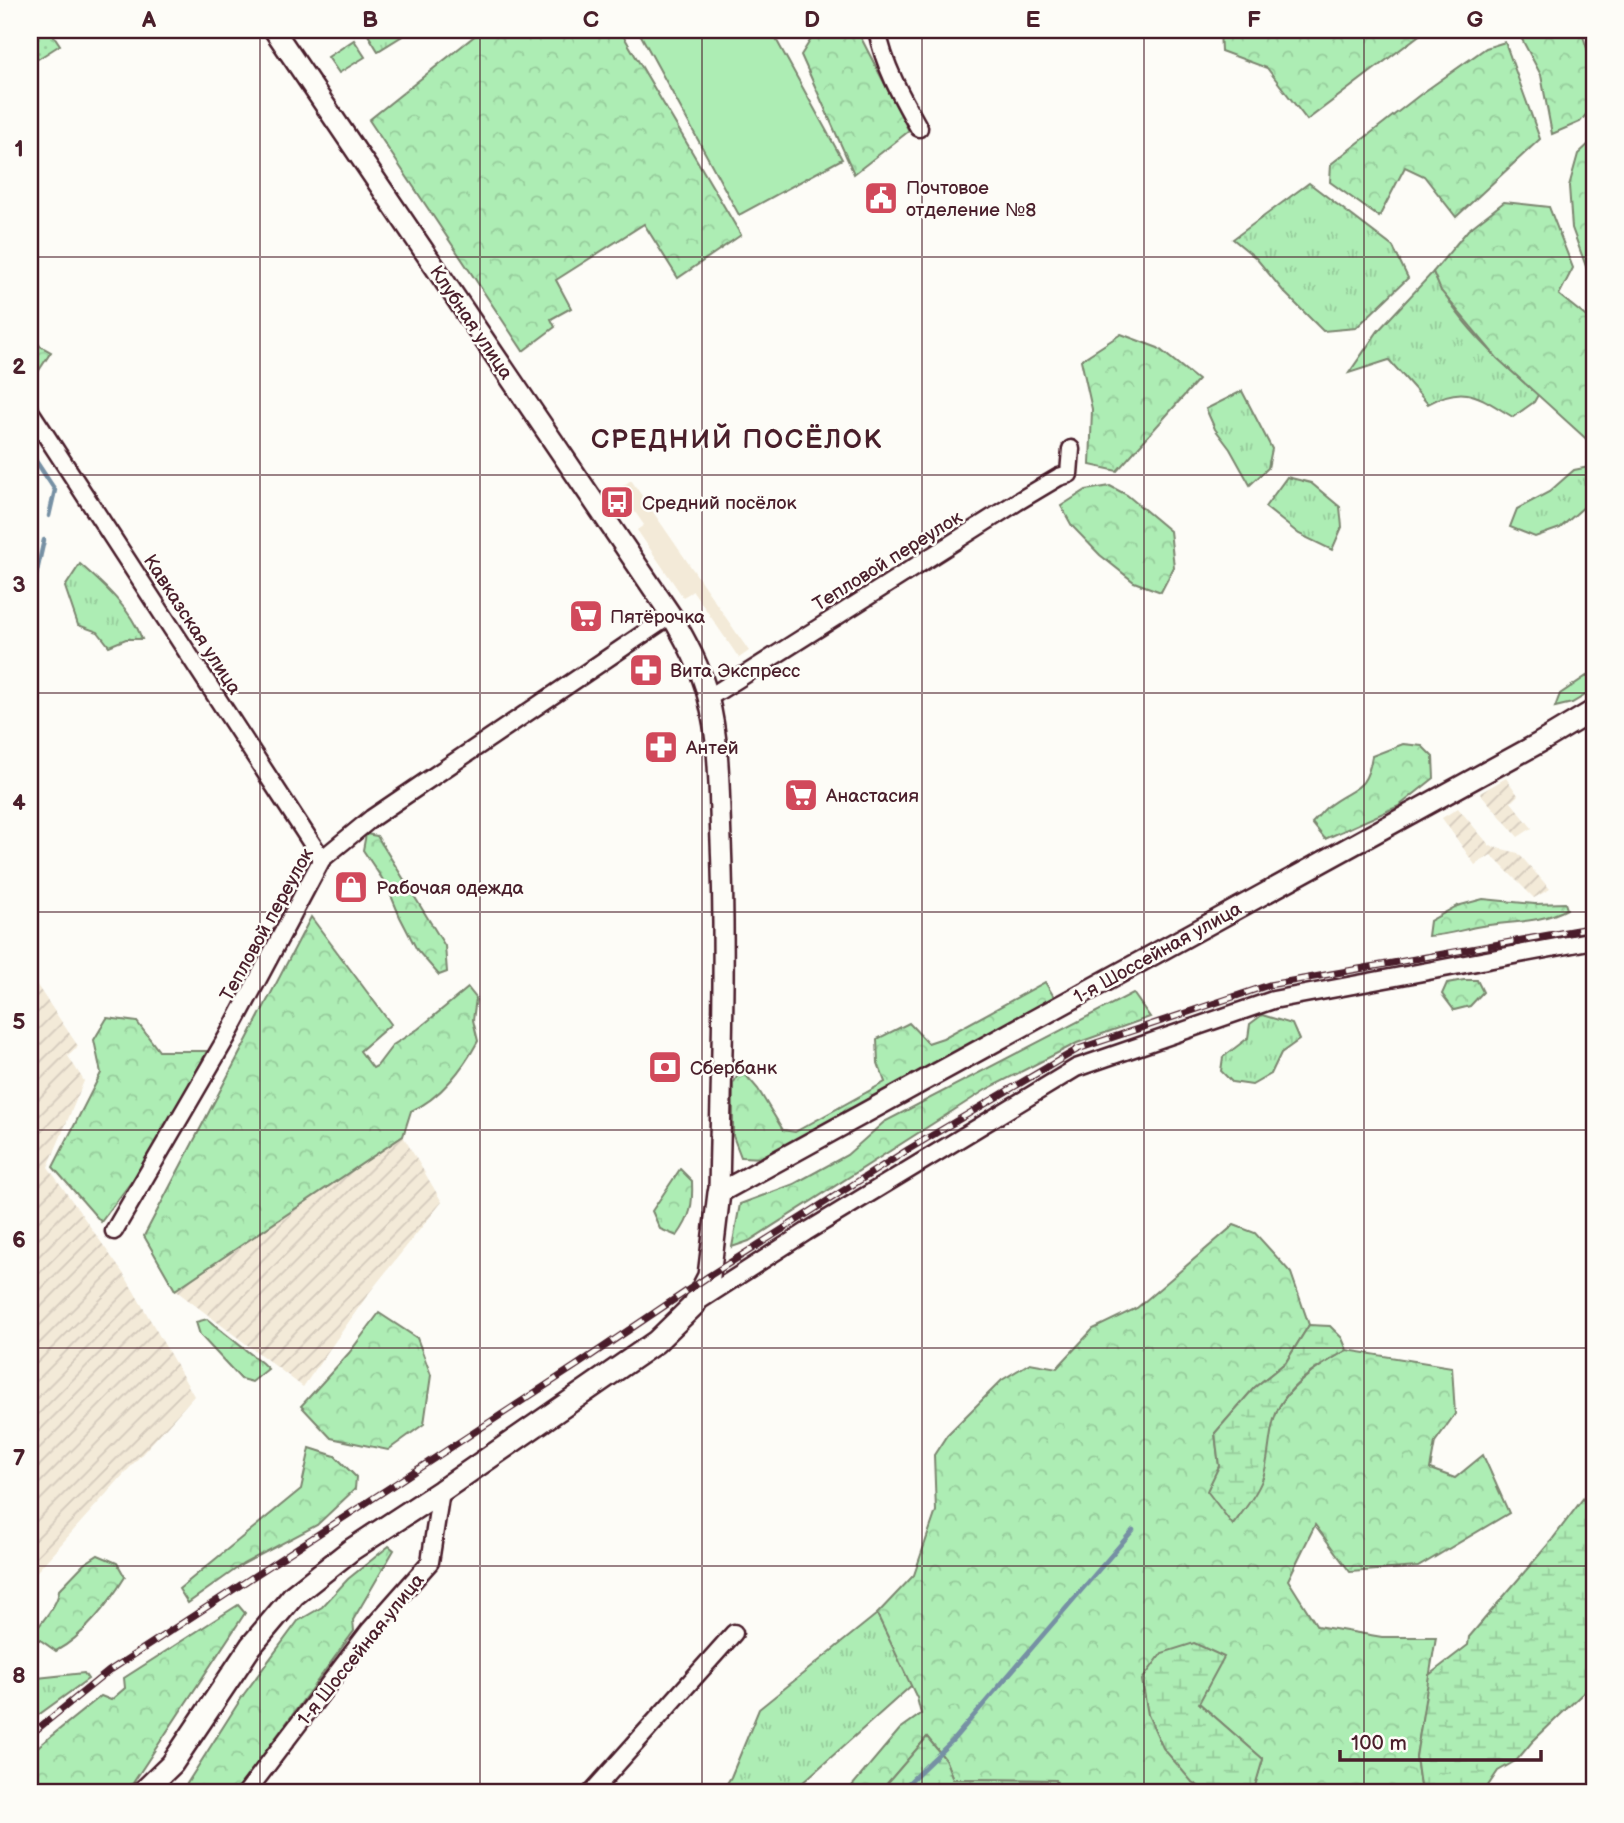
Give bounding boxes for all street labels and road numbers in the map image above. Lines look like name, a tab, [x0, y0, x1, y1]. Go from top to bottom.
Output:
street label: Клубная улица	[424, 262, 517, 384]
street label: Тепловой переулок	[809, 506, 967, 617]
street label: Кавказская улица	[138, 551, 246, 699]
street label: Тепловой переулок	[216, 844, 319, 1005]
street label: 1-я Шоссейная улица	[1070, 898, 1246, 1009]
street label: 1-я Шоссейная улица	[293, 1569, 429, 1730]

